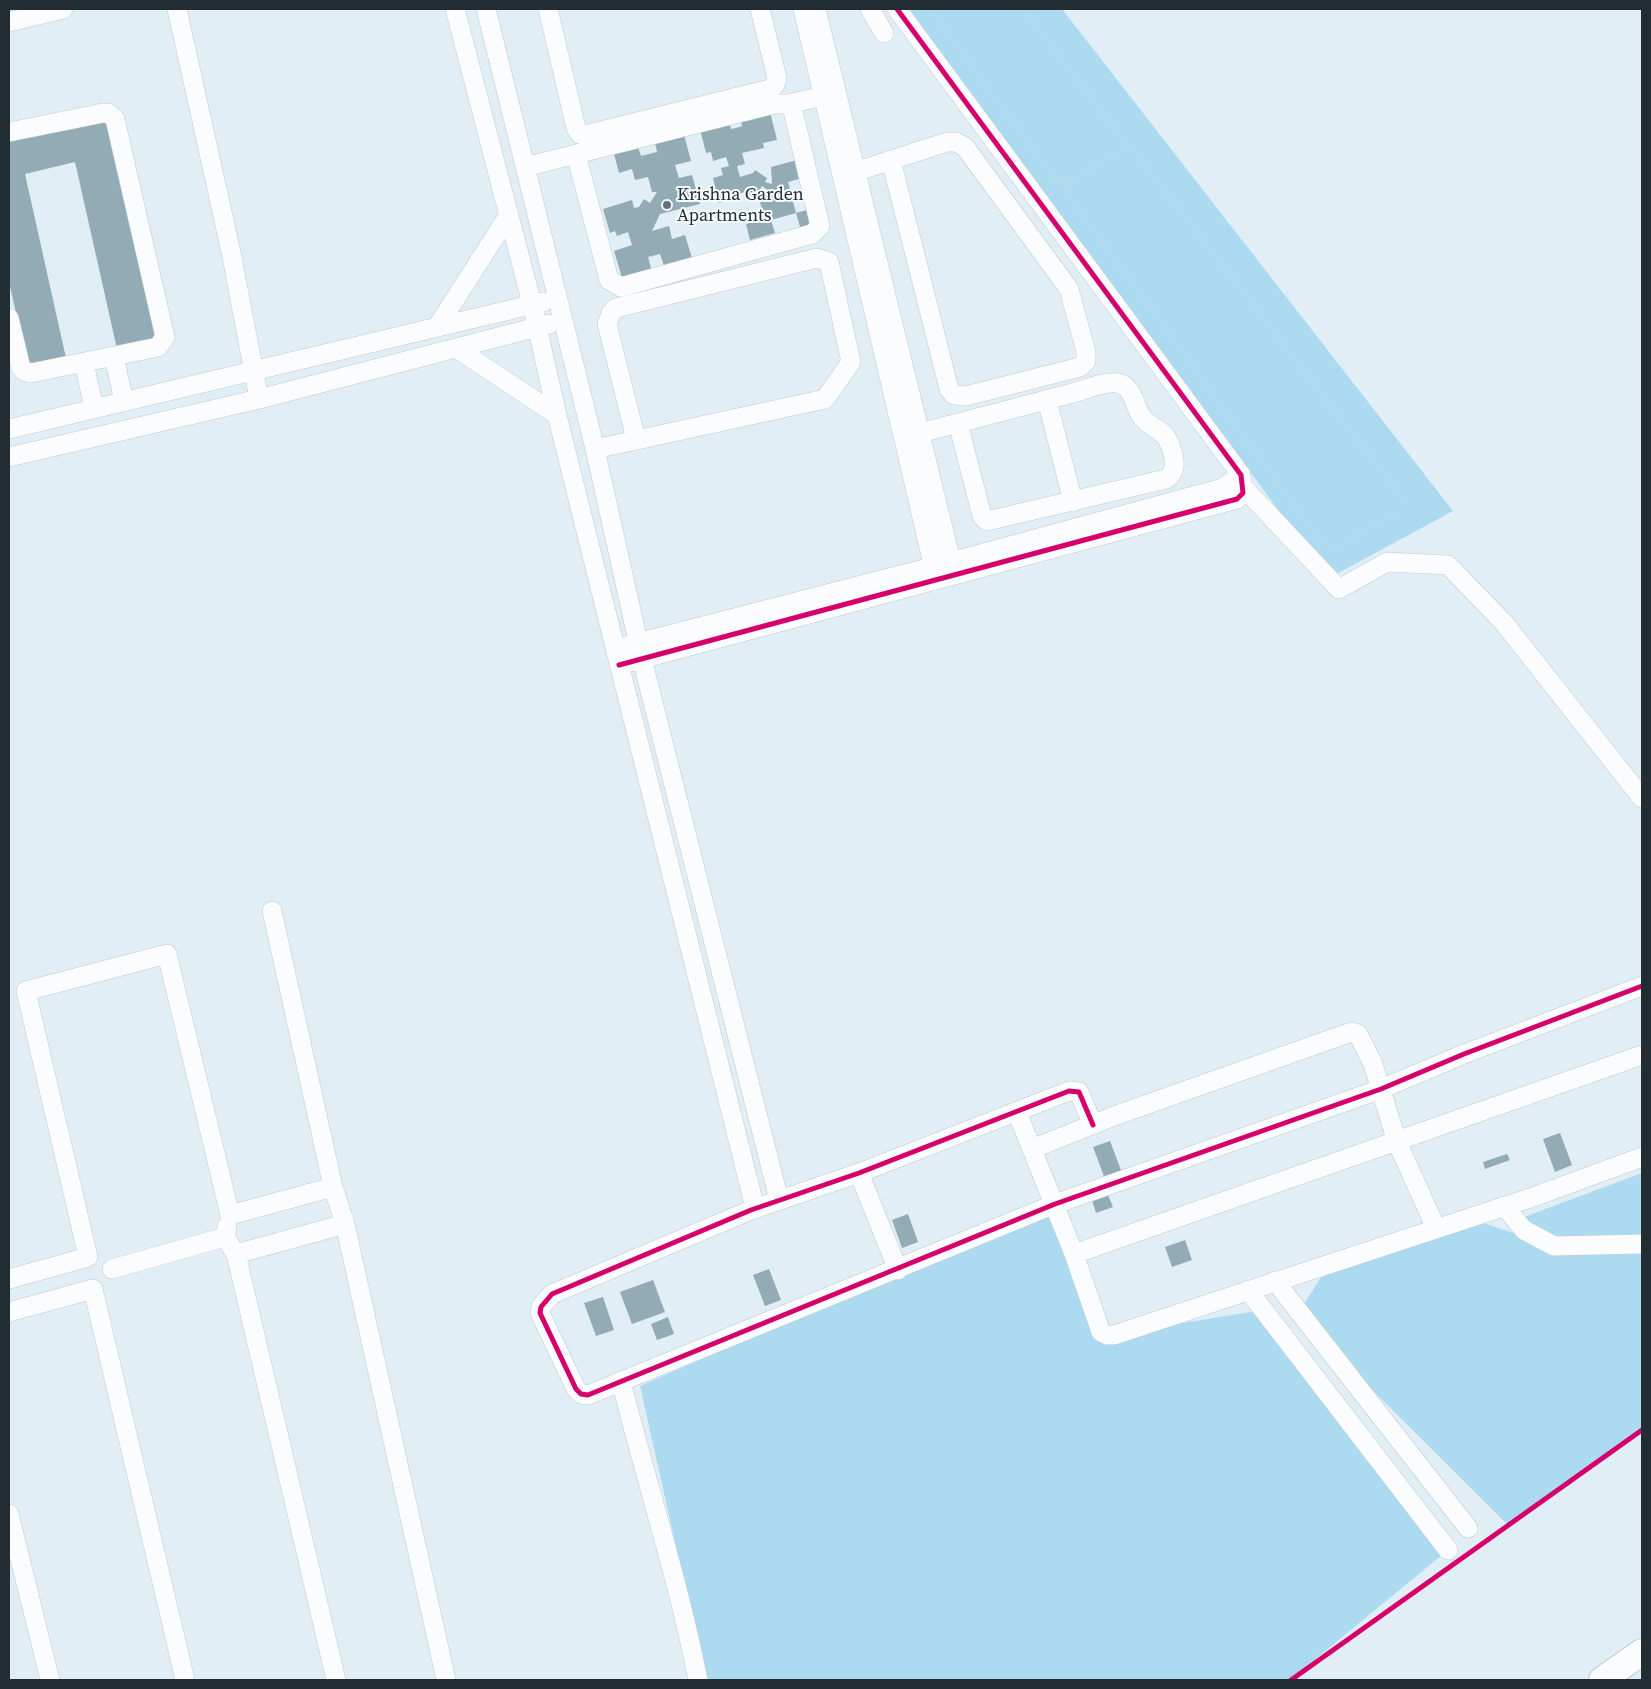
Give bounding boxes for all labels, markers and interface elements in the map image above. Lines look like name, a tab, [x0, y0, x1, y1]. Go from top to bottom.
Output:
place label: Krishna Garden Apartments	[677, 184, 804, 226]
marker: Krishna Garden Apartments	[661, 199, 673, 211]

